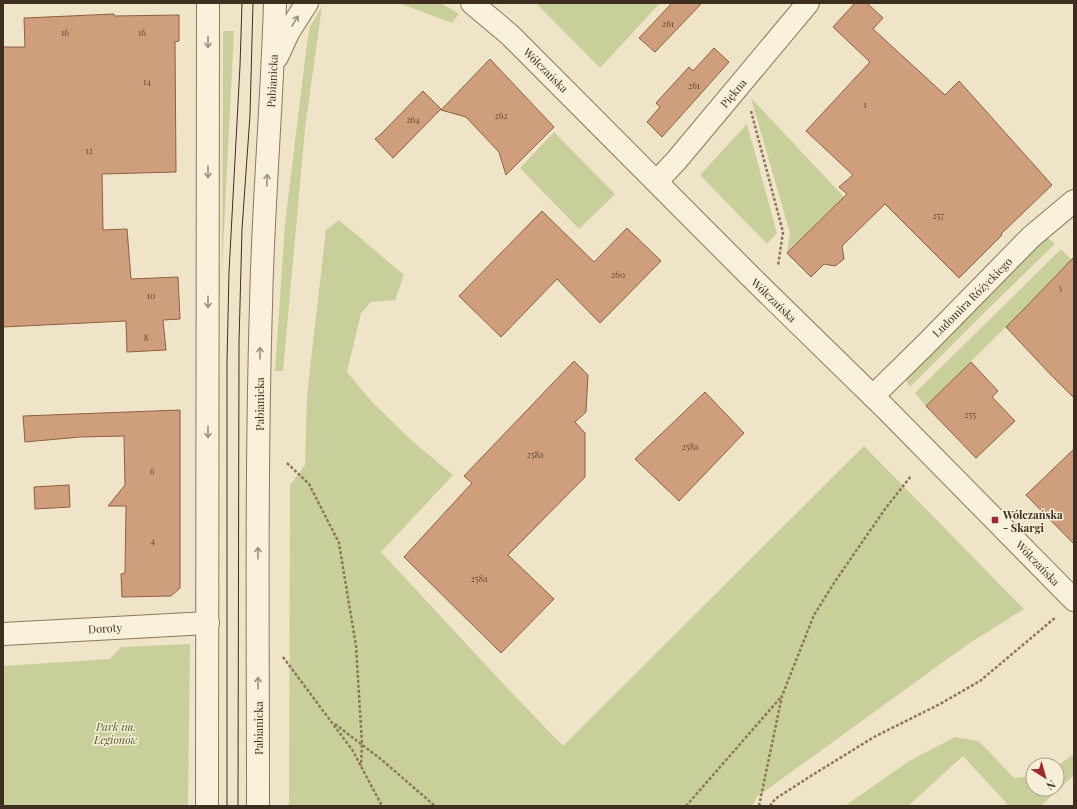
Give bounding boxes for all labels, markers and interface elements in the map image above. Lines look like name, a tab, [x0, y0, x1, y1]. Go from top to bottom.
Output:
one-way arrow	[292, 15, 300, 27]
house number: 261	[662, 17, 675, 29]
house number: 16	[61, 26, 69, 38]
house number: 16	[138, 26, 146, 38]
one-way arrow	[204, 35, 212, 48]
street label: Wólczańska	[520, 44, 572, 96]
street label: Pabianicka	[263, 53, 281, 108]
house number: 14	[143, 75, 151, 87]
street label: Piękna	[717, 75, 750, 111]
house number: 261	[688, 79, 701, 91]
house number: 1	[863, 98, 867, 110]
house number: 262	[494, 109, 508, 121]
house number: 264	[406, 113, 420, 125]
house number: 12	[85, 144, 93, 156]
one-way arrow	[204, 165, 212, 178]
one-way arrow	[263, 174, 271, 187]
house number: 257	[932, 209, 944, 221]
street label: Ludomira Różyckiego	[929, 254, 1015, 340]
house number: 260	[611, 268, 625, 280]
street label: Wólczańska	[748, 274, 800, 326]
house number: 3	[1058, 281, 1062, 293]
house number: 10	[147, 289, 155, 301]
one-way arrow	[204, 295, 212, 308]
house number: 8	[144, 331, 149, 343]
one-way arrow	[256, 347, 263, 360]
street label: Pabianicka	[252, 377, 267, 431]
house number: 255	[964, 408, 976, 420]
one-way arrow	[204, 425, 212, 438]
house number: 258a	[681, 440, 699, 452]
house number: 258a	[526, 448, 544, 460]
house number: 6	[150, 465, 155, 477]
place label: Wólczańska - Skargi	[1002, 507, 1063, 535]
marker: Wólczańska - Skargi	[990, 515, 1000, 525]
house number: 4	[151, 534, 156, 546]
street label: Wólczańska	[1012, 537, 1064, 589]
one-way arrow	[254, 547, 262, 560]
house number: 258a	[470, 572, 488, 584]
street label: Doroty	[88, 620, 123, 636]
one-way arrow	[254, 677, 262, 690]
street label: Pabianicka	[251, 701, 266, 755]
park label: Park im. Legionów	[93, 719, 138, 747]
north arrow	[1025, 757, 1065, 797]
text: N	[1044, 777, 1059, 794]

